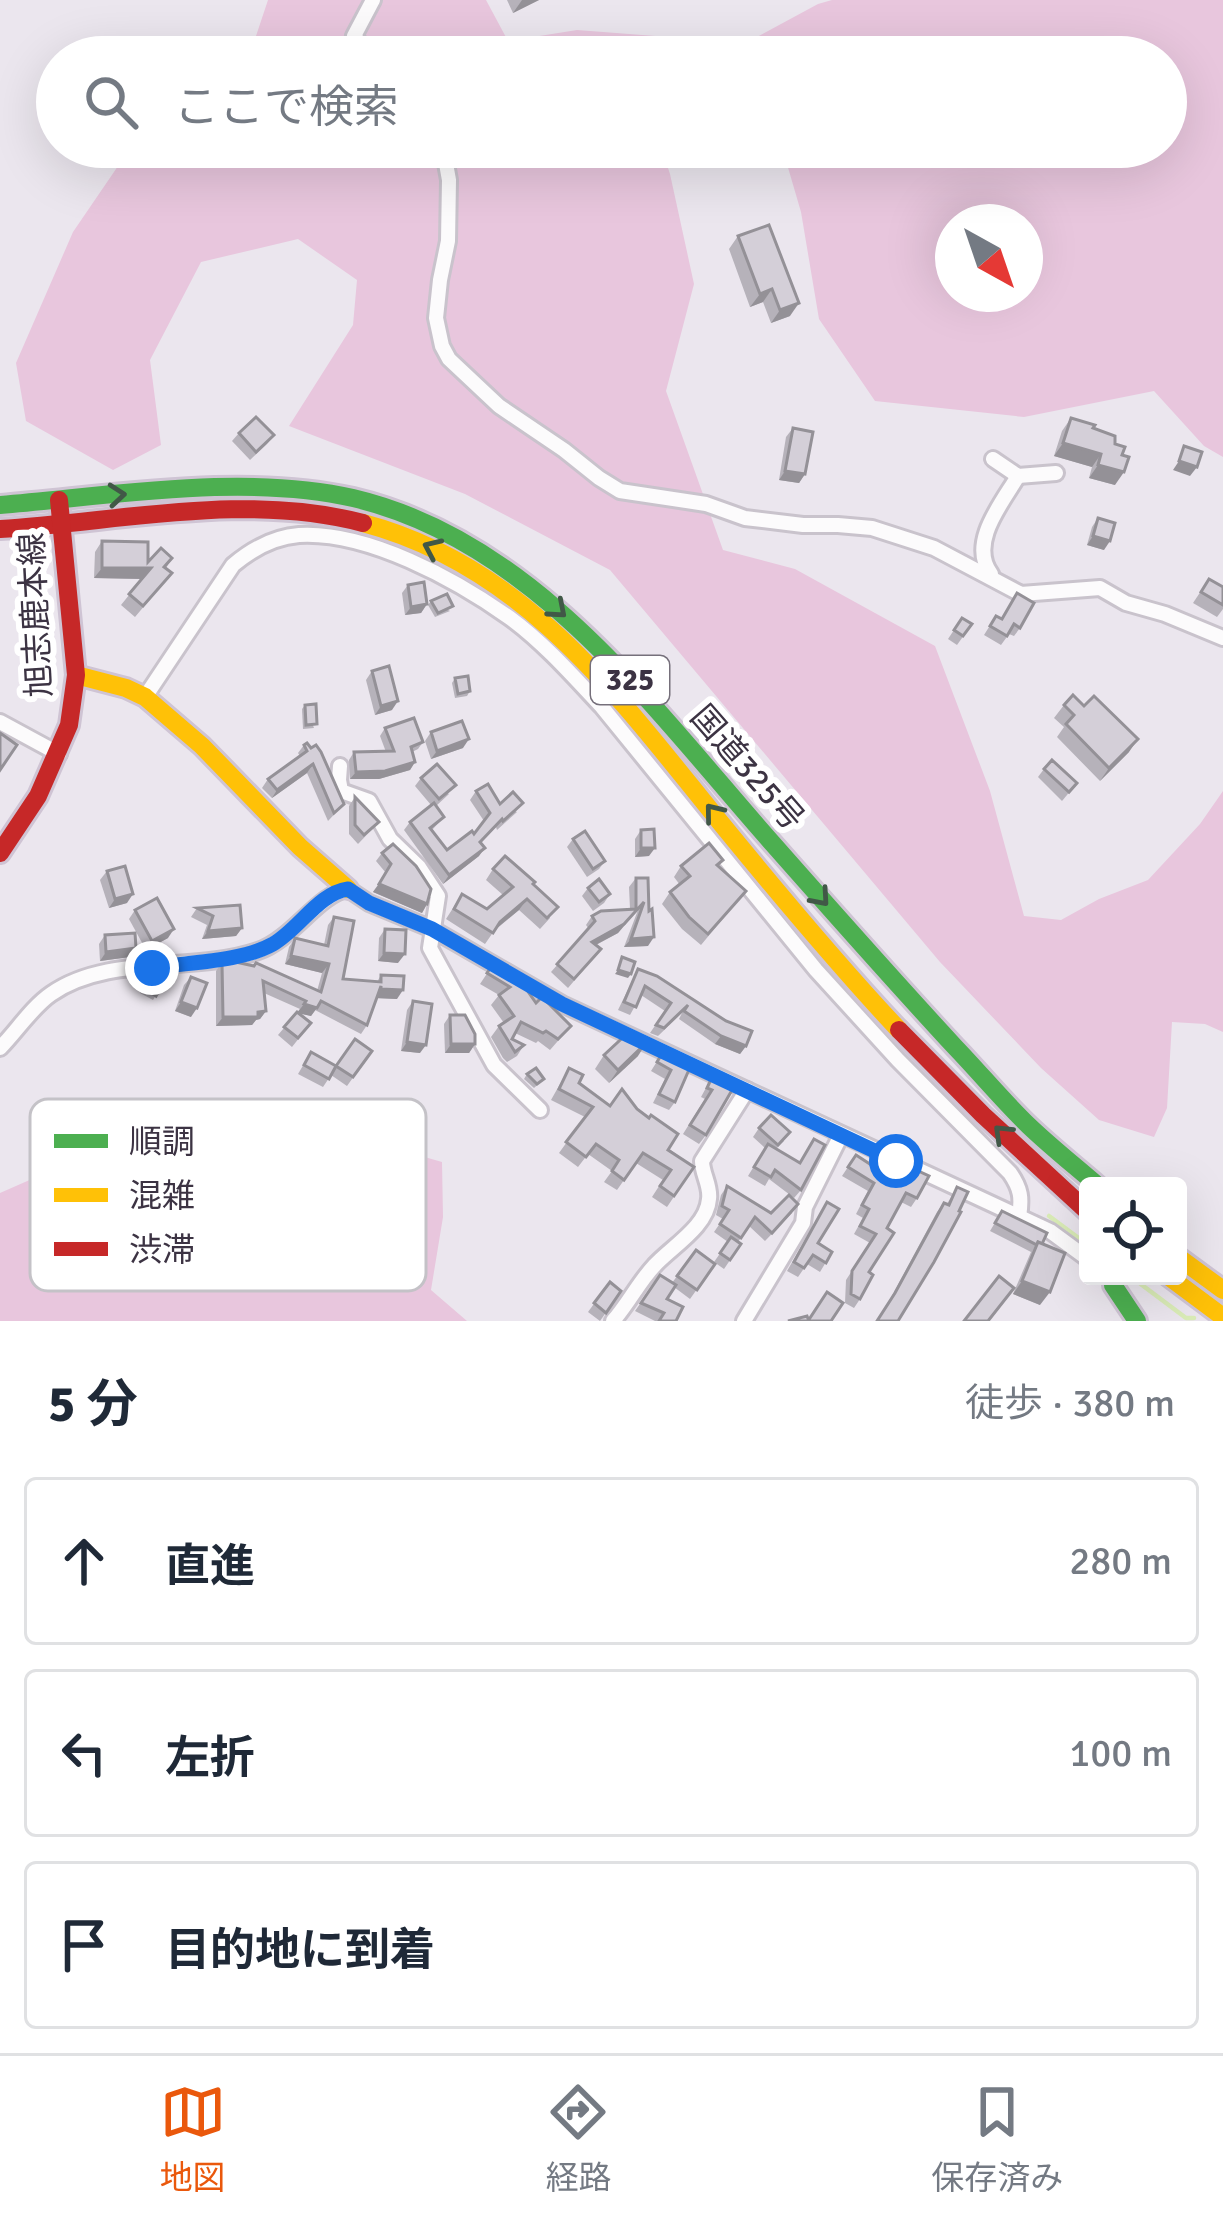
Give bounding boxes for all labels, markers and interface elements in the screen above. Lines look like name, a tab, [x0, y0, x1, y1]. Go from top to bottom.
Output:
search box	[36, 36, 1187, 168]
icon: search	[78, 69, 144, 135]
text: ここで検索	[174, 80, 399, 135]
north arrow	[935, 204, 1043, 312]
one-way arrow	[107, 483, 126, 508]
street label: 旭志鹿本線	[11, 532, 61, 698]
one-way arrow	[422, 538, 444, 562]
one-way arrow	[544, 596, 566, 618]
road number: 325	[591, 656, 669, 704]
street label: 国道325号	[682, 697, 812, 839]
one-way arrow	[706, 804, 727, 826]
one-way arrow	[807, 884, 828, 906]
route end	[125, 941, 179, 995]
legend	[30, 1099, 426, 1291]
text: 順調	[129, 1122, 195, 1163]
one-way arrow	[994, 1125, 1016, 1147]
route start	[869, 1134, 923, 1188]
text: 混雑	[129, 1176, 195, 1217]
map controls	[1079, 1177, 1187, 1285]
button: locate	[1079, 1177, 1187, 1285]
text: 渋滞	[129, 1230, 195, 1271]
text: 5 分	[48, 1373, 138, 1436]
text: 徒歩 · 380 m	[965, 1379, 1175, 1427]
icon: ahead	[51, 1528, 117, 1594]
text: 280 m	[1069, 1537, 1172, 1585]
text: 直進	[165, 1539, 255, 1594]
icon: left	[51, 1720, 117, 1786]
text: 100 m	[1069, 1729, 1172, 1777]
text: 左折	[165, 1731, 255, 1786]
icon: arrive	[51, 1912, 117, 1978]
text: 目的地に到着	[165, 1923, 435, 1978]
tab: 地図	[160, 2079, 226, 2199]
tab: 経路	[545, 2079, 611, 2199]
tab: 保存済み	[931, 2079, 1063, 2199]

